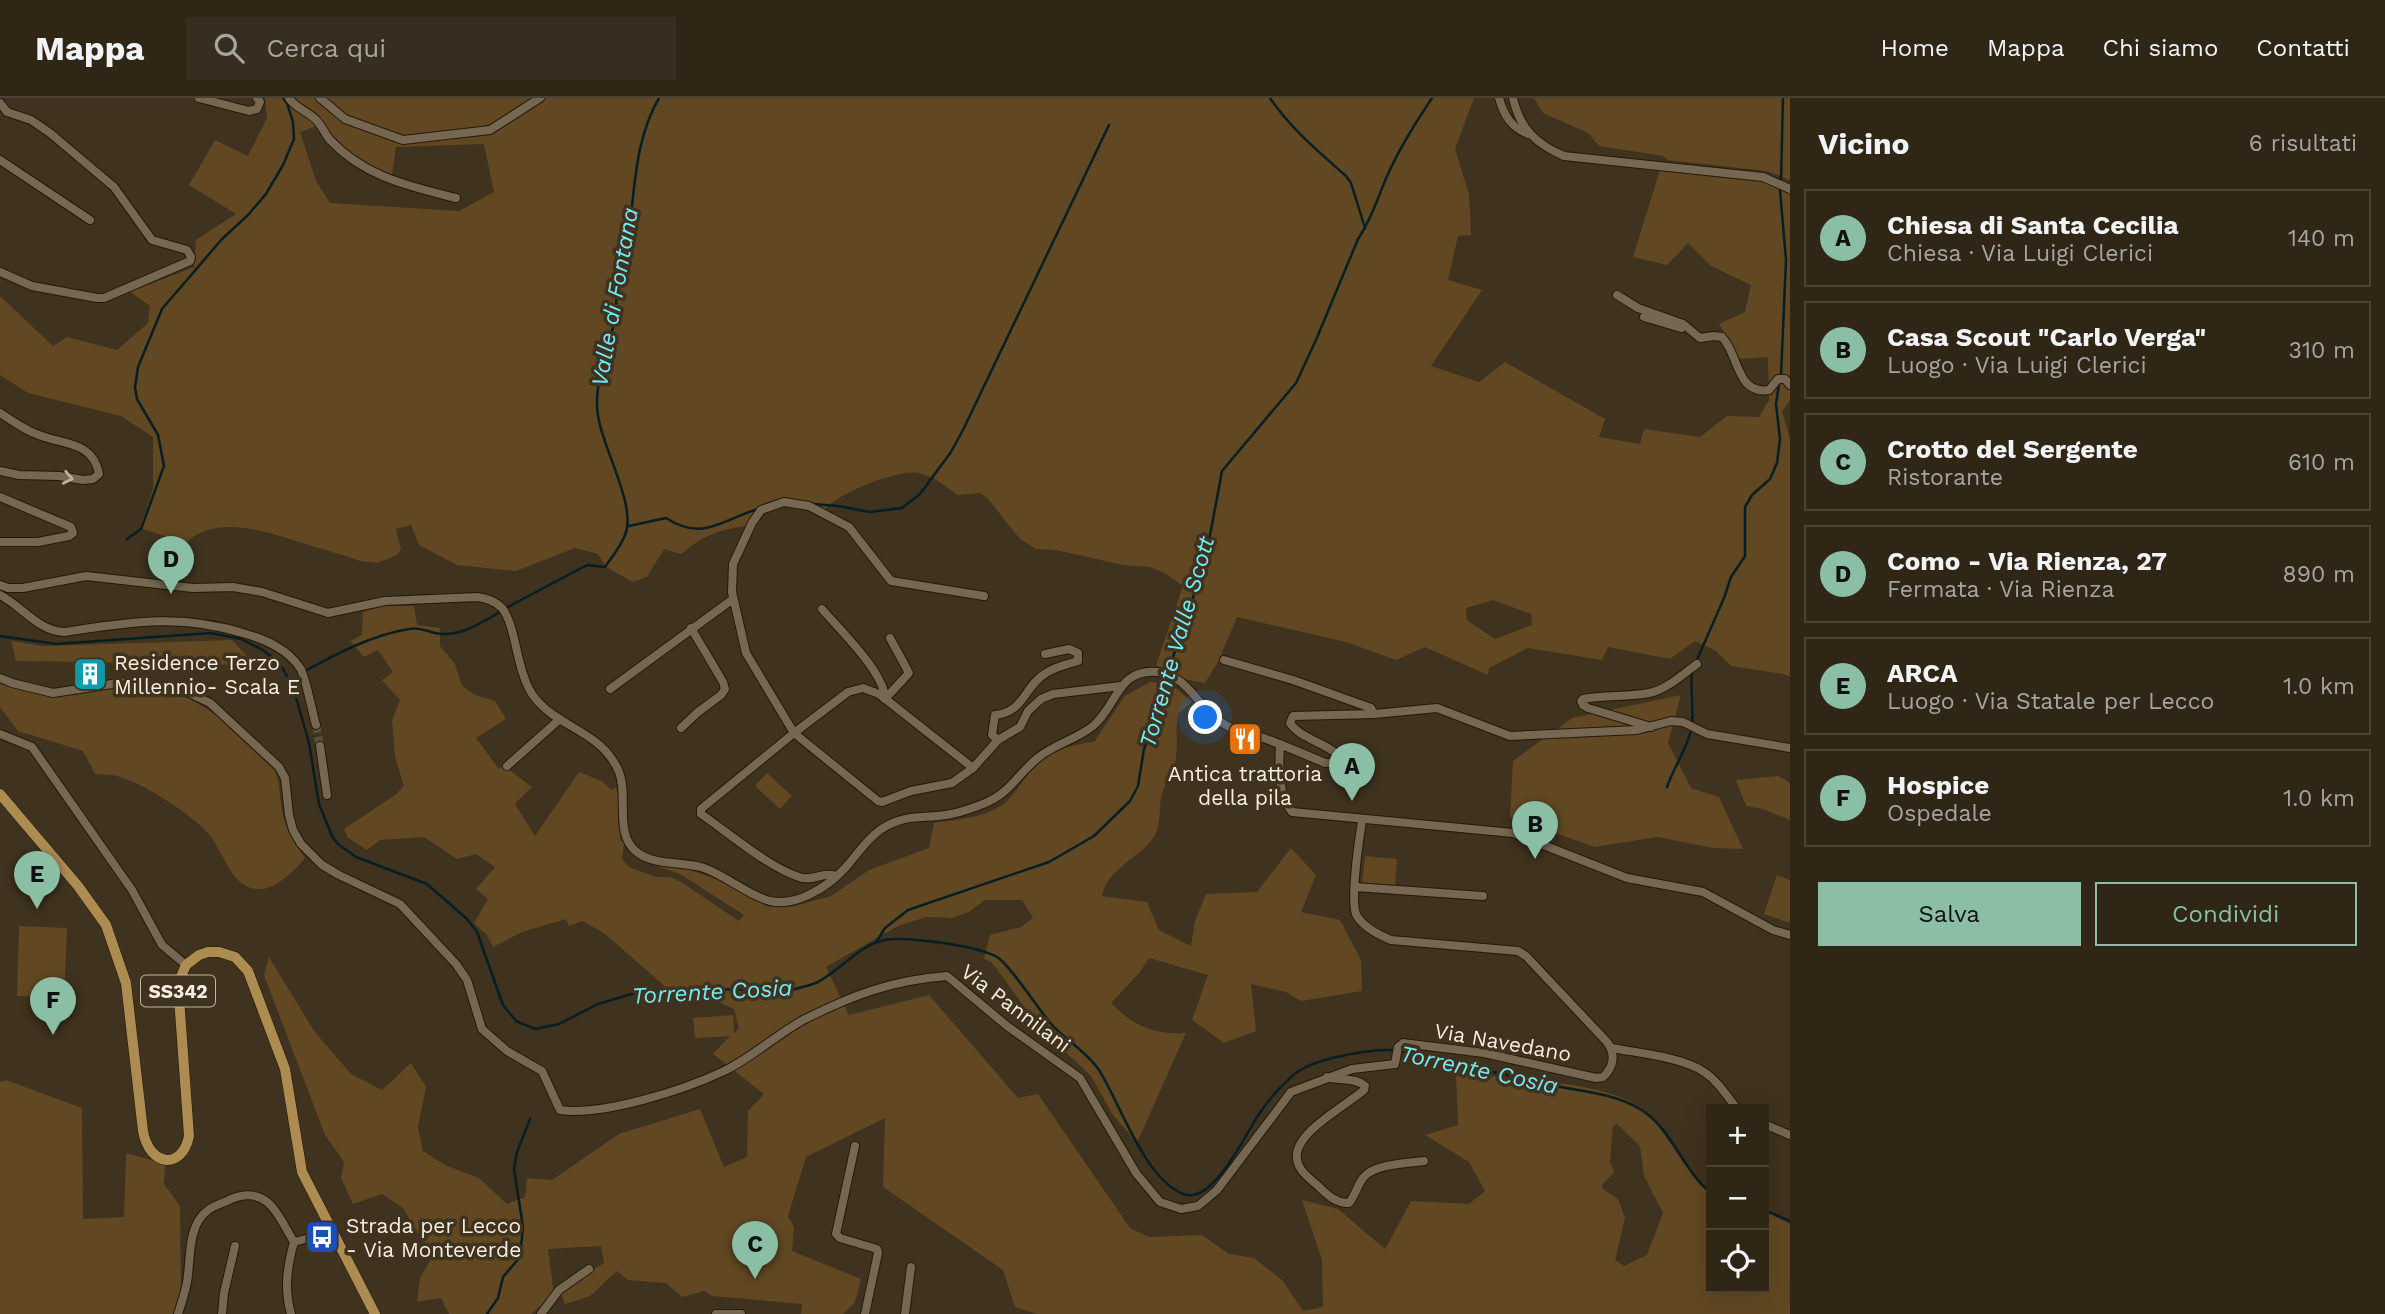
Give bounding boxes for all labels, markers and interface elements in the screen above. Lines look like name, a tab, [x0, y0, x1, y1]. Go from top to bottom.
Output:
search box	[186, 17, 676, 80]
text: Mappa	[35, 29, 144, 68]
icon: search	[210, 29, 248, 67]
text: Cerca qui	[266, 33, 386, 63]
text: Home	[1880, 34, 1949, 62]
text: Mappa	[1987, 34, 2065, 62]
text: Chi siamo	[2103, 34, 2218, 62]
text: Contatti	[2256, 34, 2350, 62]
text: Vicino	[1818, 126, 1910, 161]
text: 6 risultati	[2249, 130, 2357, 157]
water label: Valle di Fontana	[586, 206, 644, 388]
text: Chiesa di Santa Cecilia	[1887, 210, 2179, 240]
text: A	[1835, 225, 1851, 252]
text: 140 m	[2288, 225, 2355, 252]
text: Chiesa · Via Luigi Clerici	[1887, 240, 2153, 267]
text: Casa Scout "Carlo Verga"	[1887, 322, 2206, 352]
text: B	[1835, 337, 1851, 364]
text: 310 m	[2289, 337, 2355, 364]
text: Luogo · Via Luigi Clerici	[1887, 352, 2147, 379]
text: Crotto del Sergente	[1887, 434, 2138, 464]
text: C	[1835, 449, 1851, 476]
text: 610 m	[2288, 449, 2355, 476]
text: Ristorante	[1887, 464, 2003, 491]
one-way arrow	[62, 469, 74, 484]
water label: Torrente Valle Scott	[1134, 533, 1220, 751]
pin: D	[148, 536, 194, 594]
text: Como - Via Rienza, 27	[1887, 546, 2167, 576]
text: D	[1835, 561, 1851, 588]
text: 890 m	[2283, 561, 2355, 588]
text: Fermata · Via Rienza	[1887, 576, 2115, 603]
place label: Residence Terzo Millennio- Scala E	[114, 650, 300, 699]
building icon: Residence Terzo Millennio- Scala E	[71, 655, 109, 693]
text: ARCA	[1887, 658, 1958, 688]
text: E	[1836, 673, 1850, 700]
text: 1.0 km	[2283, 673, 2355, 700]
text: Luogo · Via Statale per Lecco	[1887, 688, 2214, 715]
your location	[1188, 700, 1222, 734]
restaurant icon: Antica trattoria della pila	[1226, 720, 1264, 758]
pin: A	[1329, 743, 1375, 801]
place label: Antica trattoria della pila	[1168, 761, 1322, 810]
text: Hospice	[1887, 770, 1989, 800]
text: F	[1836, 785, 1850, 812]
text: 1.0 km	[2283, 785, 2355, 812]
text: Ospedale	[1887, 800, 1992, 827]
pin: B	[1512, 801, 1558, 859]
pin: E	[14, 851, 60, 909]
button: Salva	[1818, 882, 2081, 946]
button: Condividi	[2095, 882, 2357, 946]
street label: Via Pannilani	[956, 959, 1076, 1057]
water label: Torrente Cosia	[631, 974, 793, 1010]
road number: SS342	[141, 976, 215, 1006]
pin: F	[30, 977, 76, 1035]
street label: Via Navedano	[1433, 1018, 1573, 1066]
water label: Torrente Cosia	[1398, 1040, 1560, 1100]
map controls	[1706, 1104, 1769, 1293]
button: +	[1706, 1104, 1769, 1167]
button: −	[1706, 1167, 1769, 1230]
place label: Strada per Lecco - Via Monteverde	[346, 1213, 521, 1262]
bus stop icon: Strada per Lecco - Via Monteverde	[303, 1218, 341, 1256]
pin: C	[732, 1221, 778, 1279]
button: locate	[1706, 1230, 1769, 1293]

